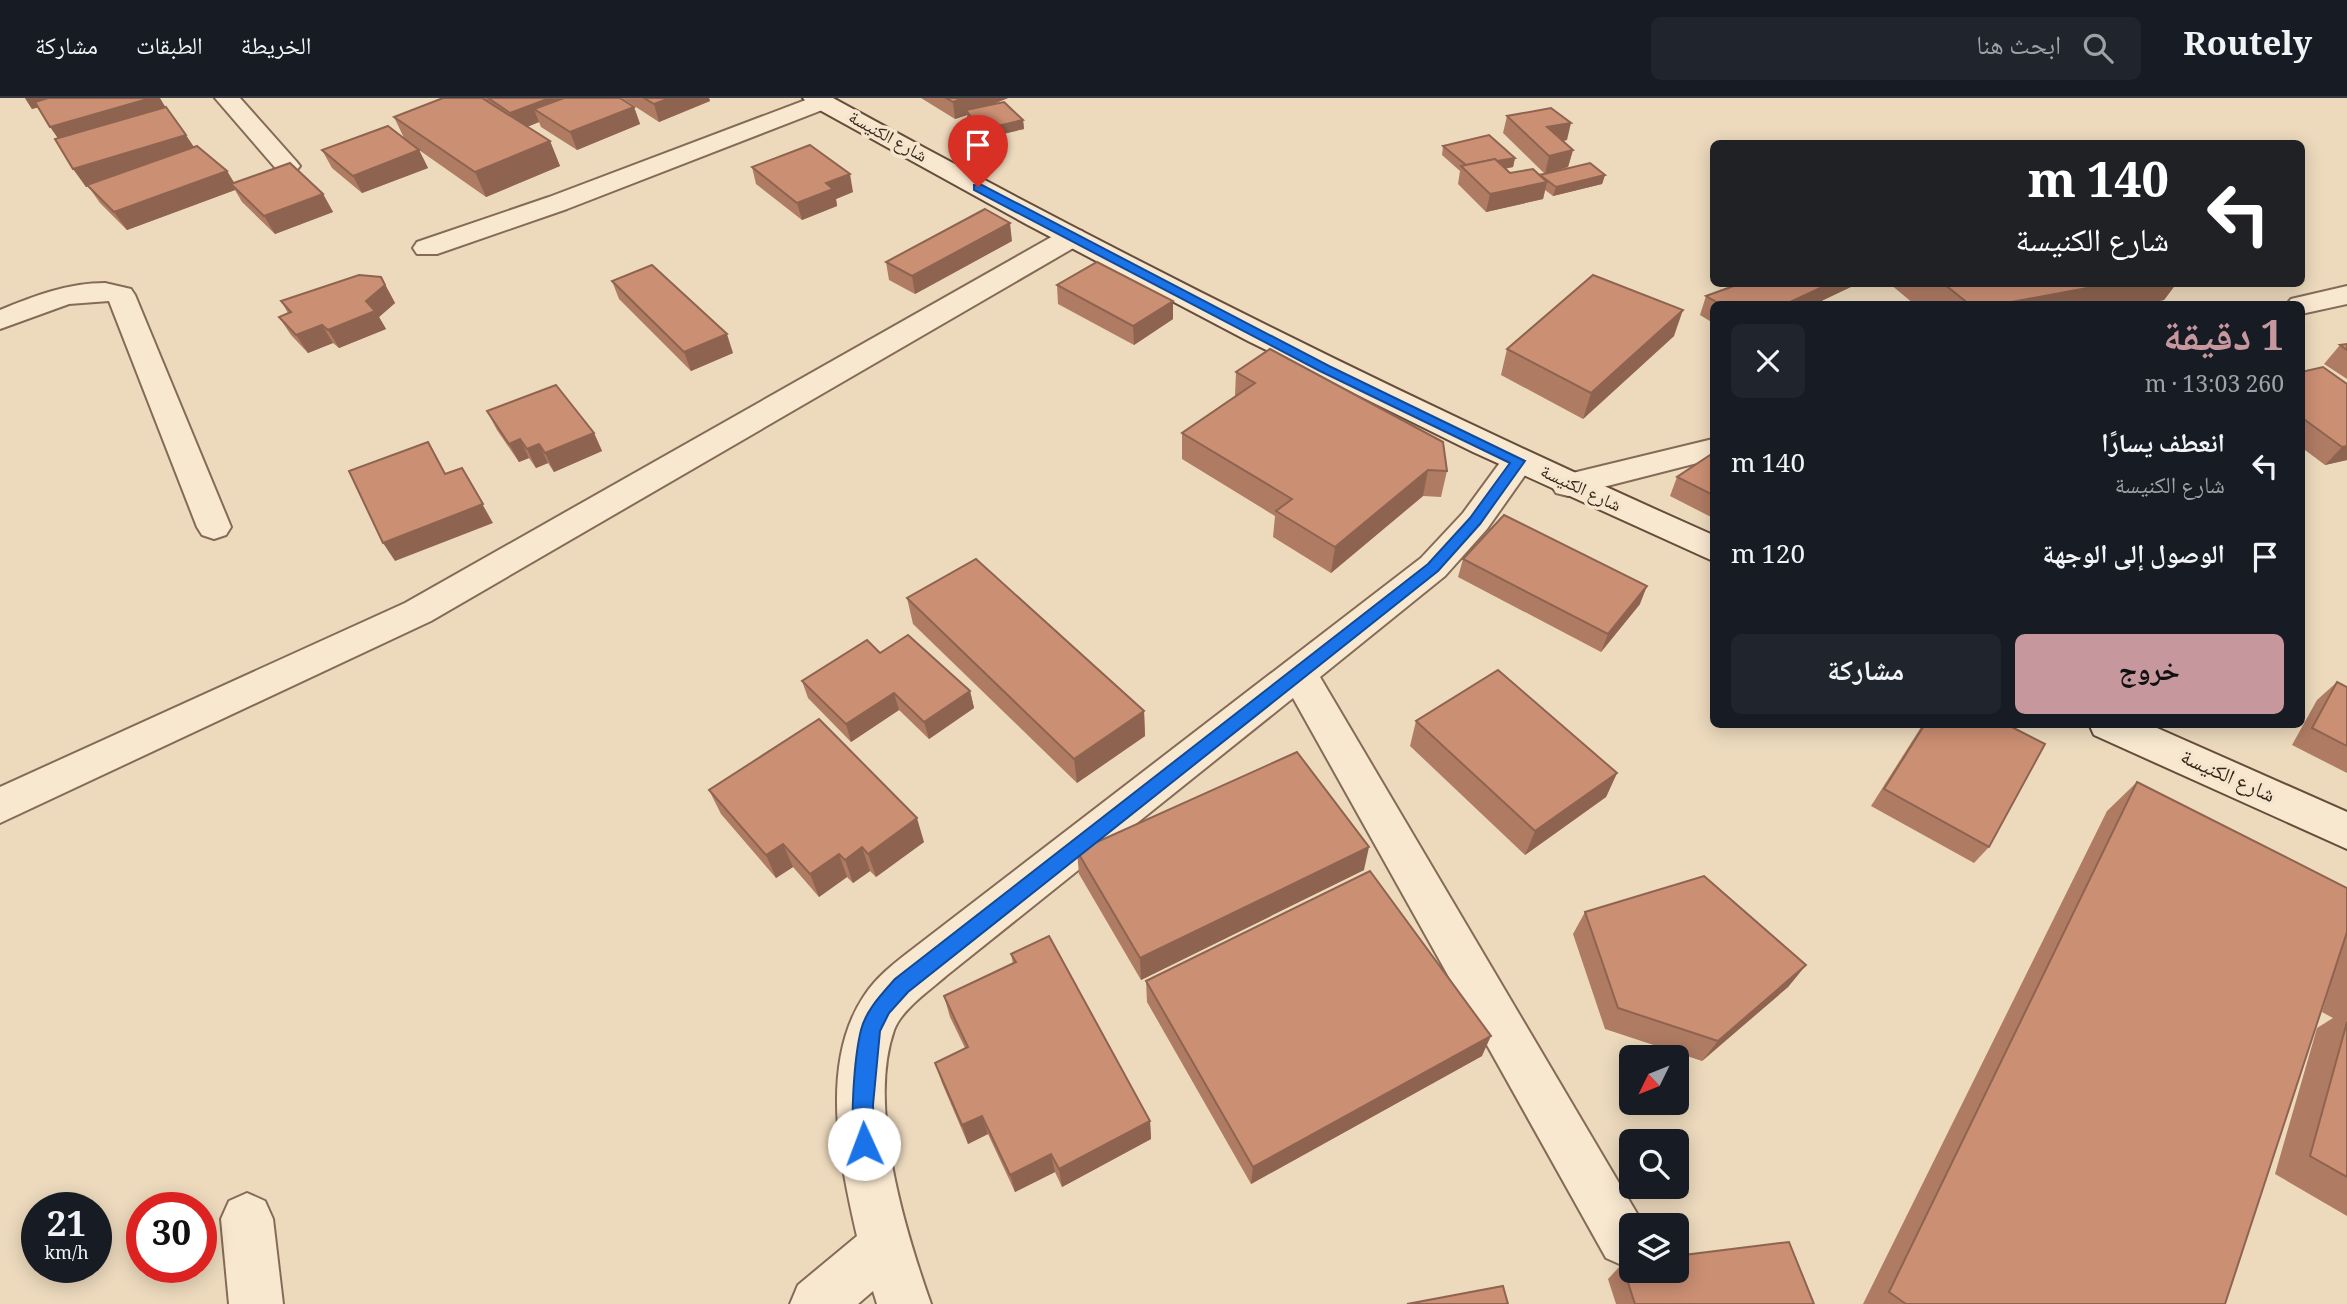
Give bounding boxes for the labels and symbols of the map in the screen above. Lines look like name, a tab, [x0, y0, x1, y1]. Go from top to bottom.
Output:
street label: شارع الكنيسة	[842, 104, 932, 172]
pin	[948, 115, 1008, 187]
street label: شارع الكنيسة	[1535, 458, 1625, 522]
street label: شارع الكنيسة	[2174, 742, 2280, 814]
north arrow	[1619, 1045, 1689, 1115]
position arrow	[827, 1107, 901, 1181]
speed limit sign: 30	[126, 1192, 217, 1283]

